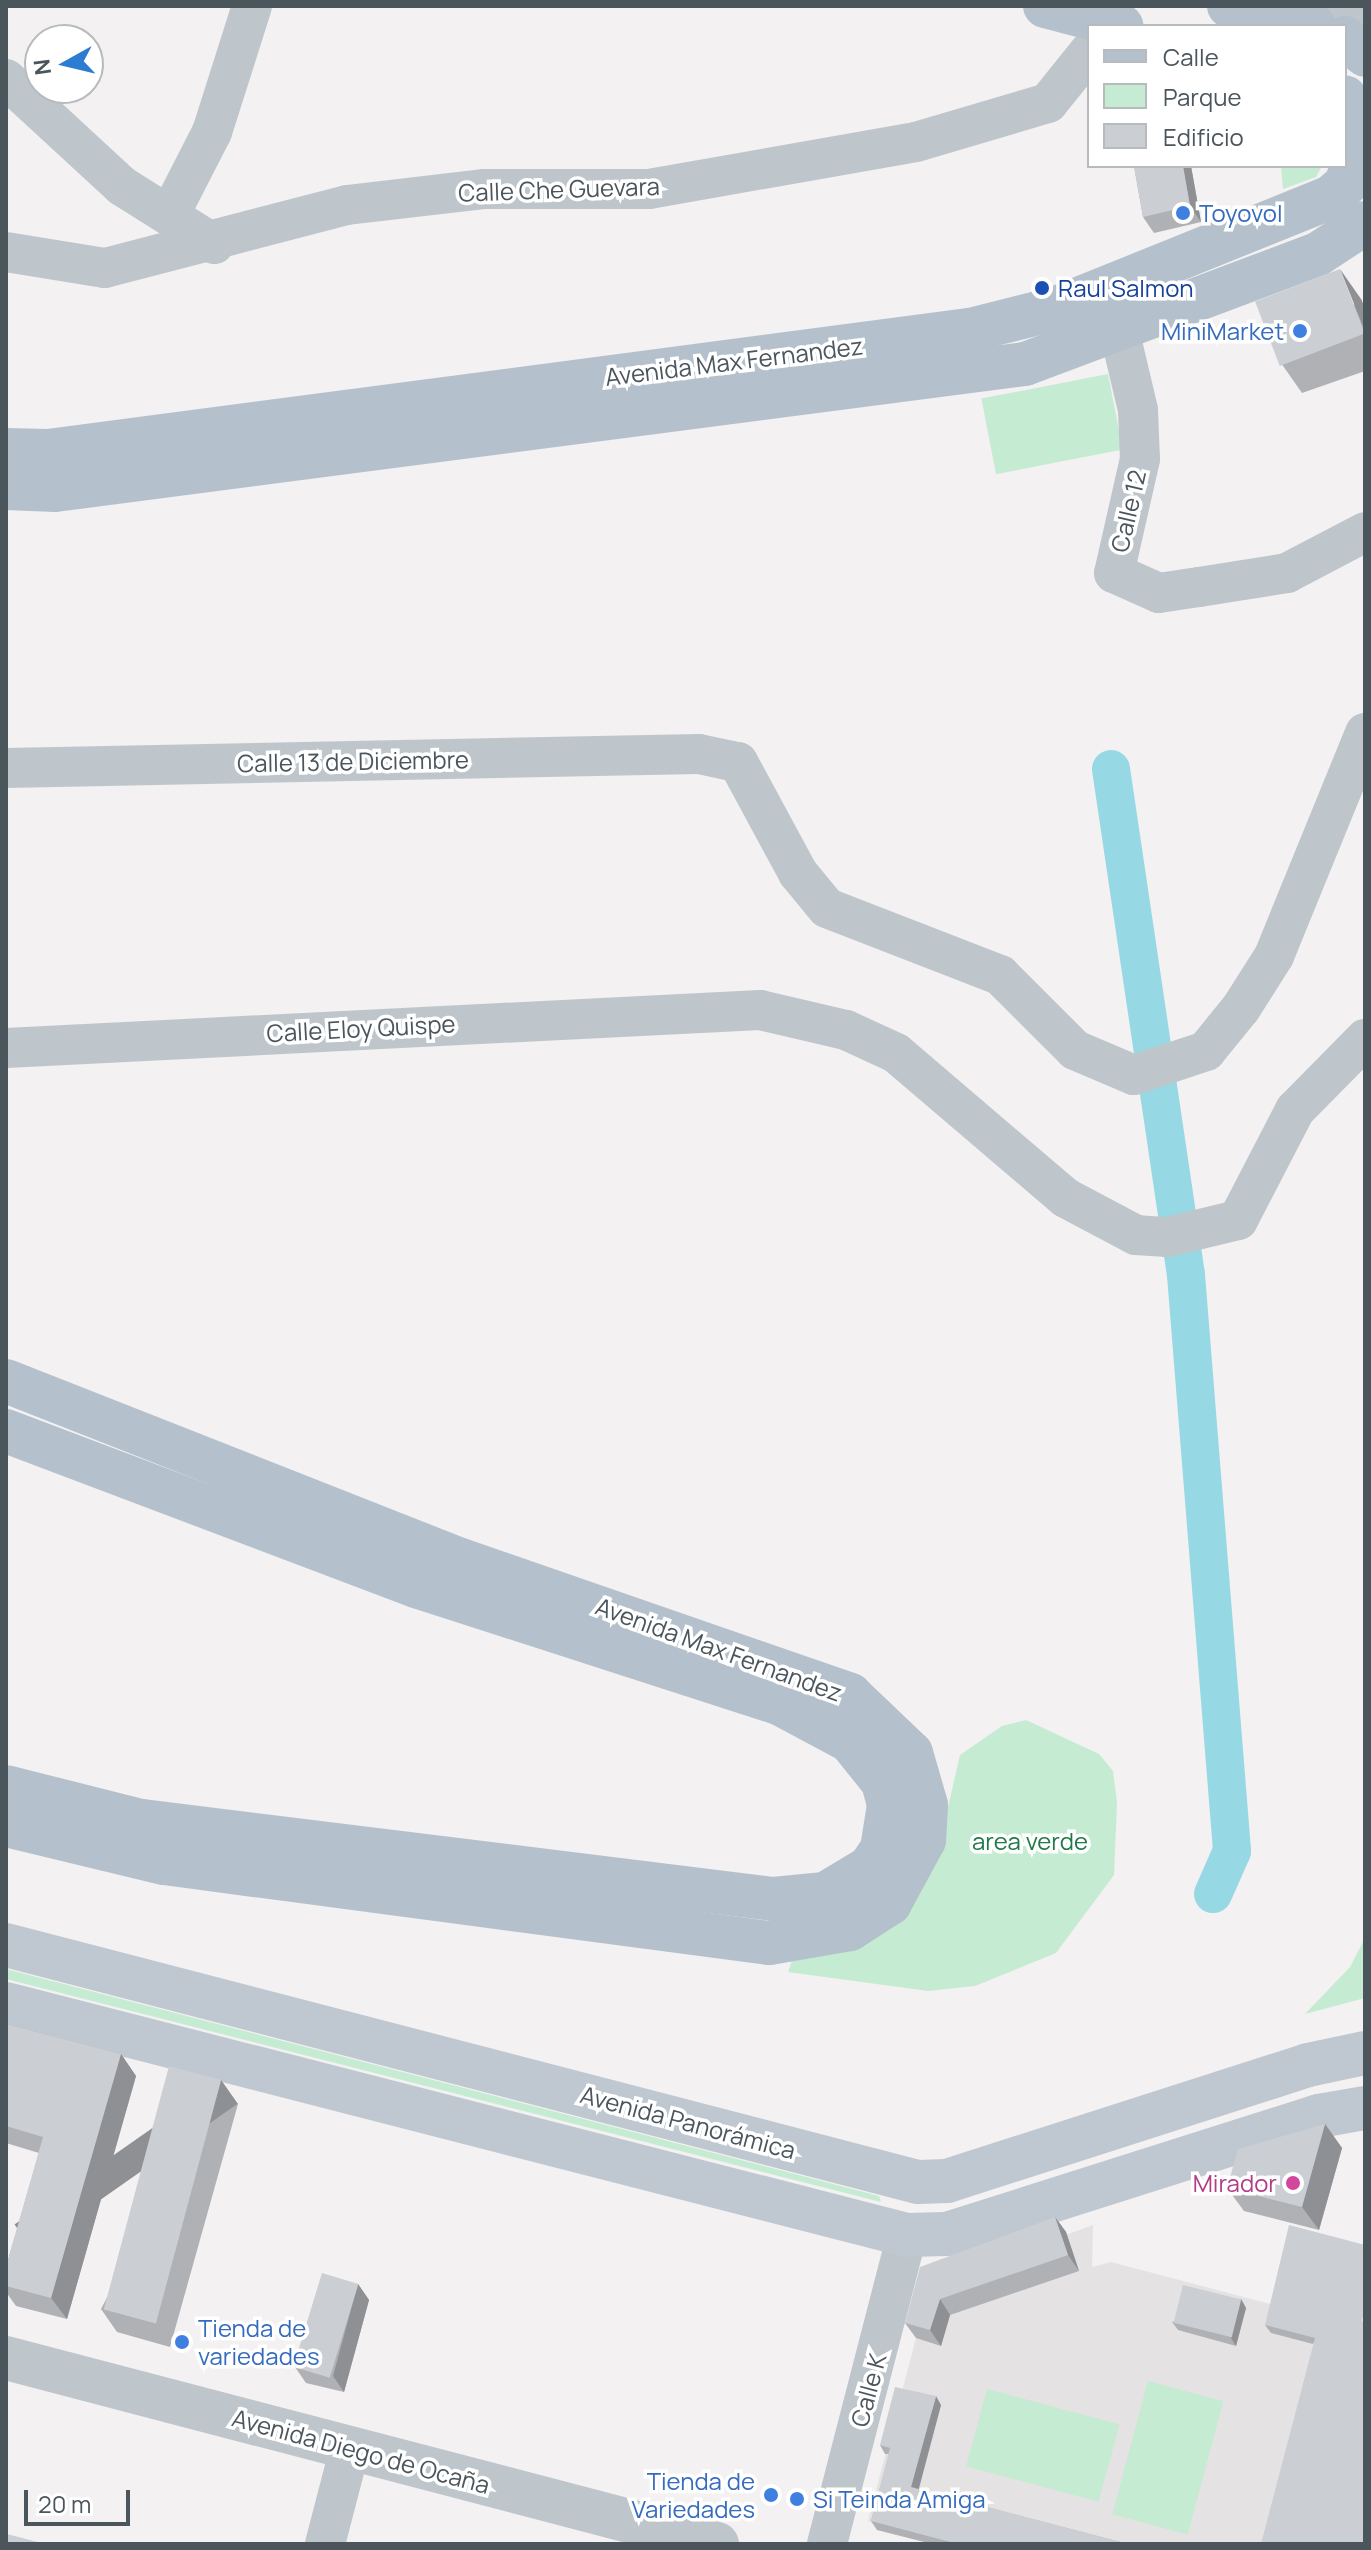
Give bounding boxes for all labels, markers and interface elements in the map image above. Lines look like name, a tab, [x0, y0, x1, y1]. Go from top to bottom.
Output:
north arrow	[24, 24, 104, 104]
legend	[1087, 24, 1347, 168]
text: Calle	[1163, 40, 1219, 73]
text: N	[26, 57, 58, 77]
text: Parque	[1163, 80, 1241, 113]
text: Edificio	[1163, 120, 1244, 153]
street label: Calle Che Guevara	[458, 171, 660, 207]
place label: Toyovol	[1199, 199, 1283, 227]
marker: Toyovol	[1174, 204, 1192, 222]
place label: Raul Salmon	[1058, 274, 1194, 302]
marker: Raul Salmon	[1033, 279, 1051, 297]
place label: MiniMarket	[1161, 317, 1284, 345]
marker: MiniMarket	[1291, 322, 1309, 340]
street label: Avenida Max Fernandez	[603, 331, 865, 391]
street label: Calle 12	[1105, 467, 1151, 555]
street label: Calle 13 de Diciembre	[237, 745, 469, 777]
street label: Calle Eloy Quispe	[266, 1009, 456, 1047]
street label: Avenida Max Fernandez	[592, 1591, 846, 1707]
park label: area verde	[972, 1827, 1088, 1855]
street label: Avenida Panorámica	[577, 2079, 799, 2165]
place label: Mirador	[1193, 2169, 1277, 2197]
marker: Mirador	[1284, 2174, 1302, 2192]
place label: Tienda de variedades	[198, 2314, 319, 2370]
marker: Tienda de variedades	[173, 2333, 191, 2351]
street label: Calle K	[844, 2350, 892, 2430]
street label: Avenida Diego de Ocaña	[229, 2403, 493, 2499]
place label: Tienda de Variedades	[632, 2467, 755, 2523]
scale bar	[28, 2474, 134, 2524]
place label: Si Teinda Amiga	[813, 2485, 985, 2513]
marker: Tienda de Variedades	[762, 2486, 780, 2504]
text: 20 m	[38, 2487, 91, 2520]
marker: Si Teinda Amiga	[788, 2490, 806, 2508]

